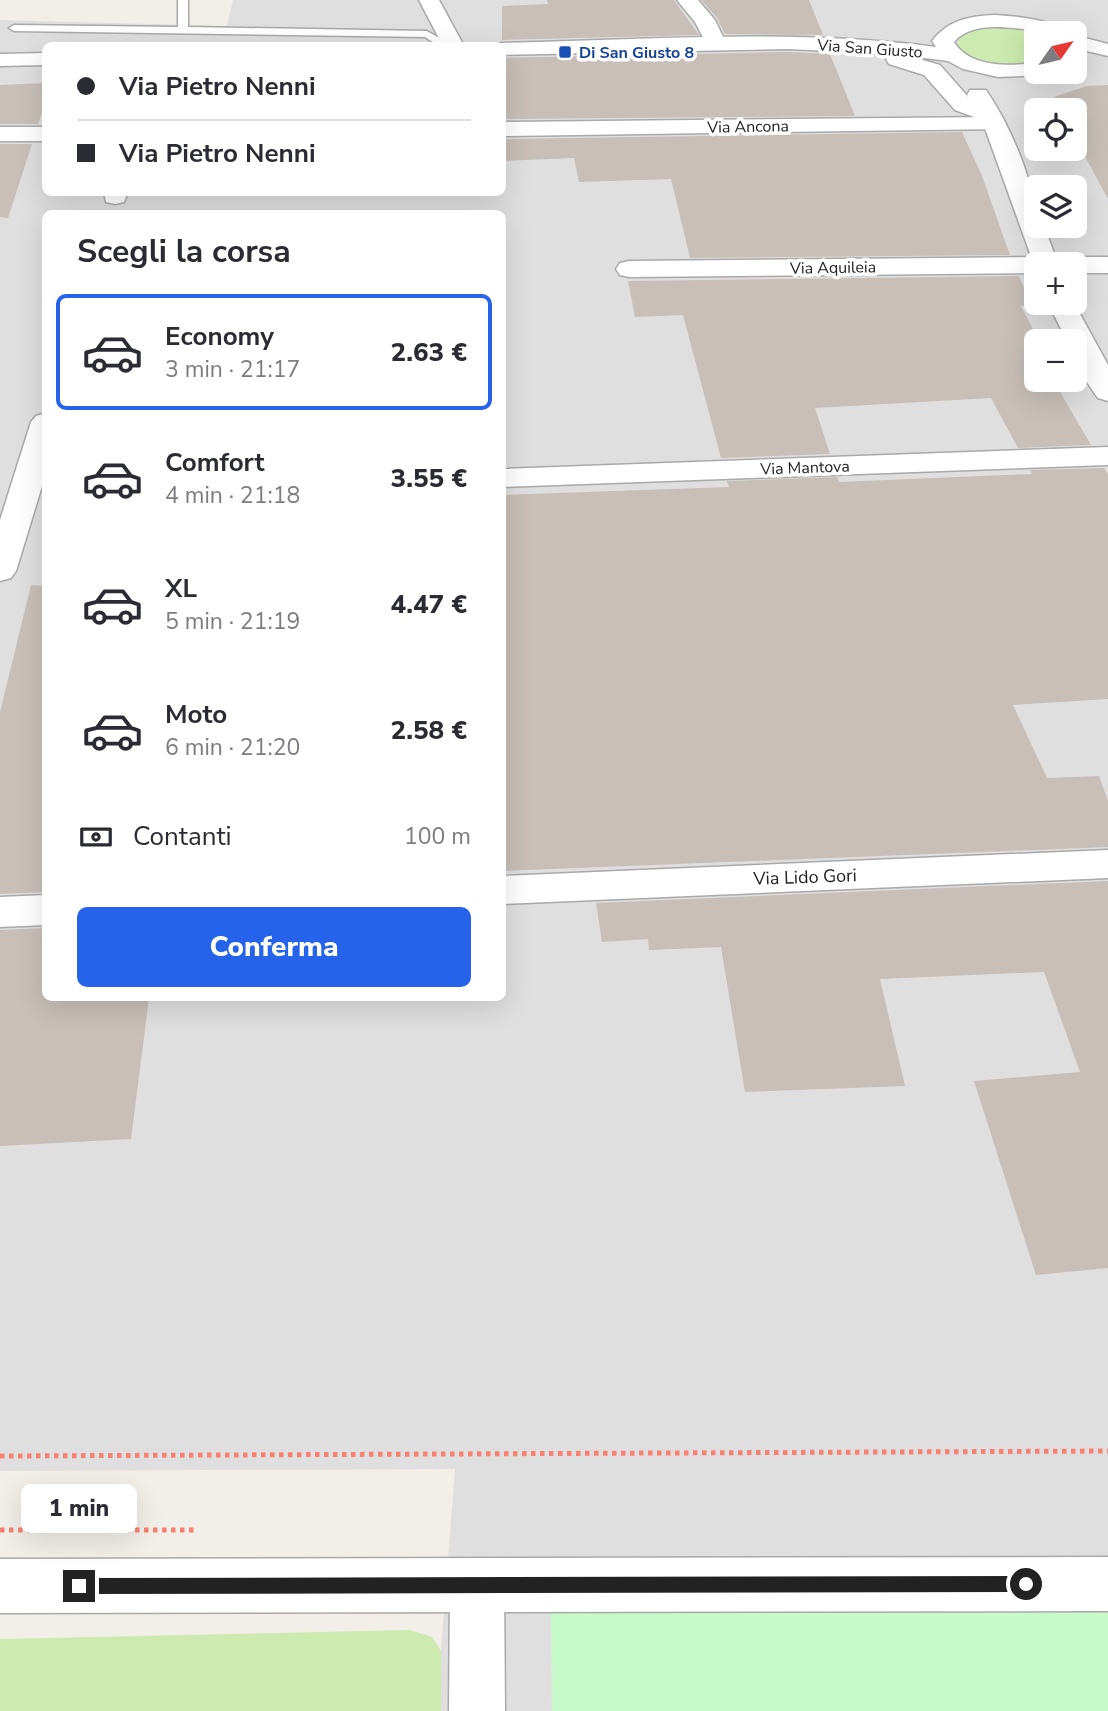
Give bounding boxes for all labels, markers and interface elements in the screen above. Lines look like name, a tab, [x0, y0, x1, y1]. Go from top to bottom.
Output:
north arrow	[1024, 21, 1087, 84]
map controls	[1024, 21, 1087, 392]
street label: Via San Giusto	[816, 34, 923, 64]
place label: Di San Giusto 8	[579, 42, 694, 64]
marker: Di San Giusto 8	[557, 44, 573, 60]
text: Via Pietro Nenni	[119, 69, 316, 104]
button: locate	[1024, 98, 1087, 161]
street label: Via Ancona	[706, 115, 789, 139]
text: Via Pietro Nenni	[119, 136, 316, 171]
button: layers	[1024, 175, 1087, 238]
text: Scegli la corsa	[77, 230, 291, 273]
button: +	[1024, 252, 1087, 315]
street label: Via Aquileia	[789, 256, 876, 280]
text: Economy	[165, 319, 274, 354]
icon: car	[81, 321, 144, 384]
button: −	[1024, 329, 1087, 392]
text: 2.63 €	[391, 335, 467, 370]
text: 3 min · 21:17	[165, 354, 300, 385]
text: Comfort	[165, 445, 265, 480]
icon: car	[81, 447, 144, 510]
street label: Via Mantova	[759, 455, 850, 481]
text: 3.55 €	[391, 461, 467, 496]
text: 4 min · 21:18	[165, 480, 300, 511]
text: XL	[165, 571, 197, 606]
icon: car	[81, 573, 144, 636]
text: 4.47 €	[391, 587, 467, 622]
text: 5 min · 21:19	[165, 606, 300, 637]
text: Moto	[165, 697, 227, 732]
icon: car	[81, 699, 144, 762]
text: 2.58 €	[391, 713, 467, 748]
text: 6 min · 21:20	[165, 732, 300, 763]
icon: cash	[77, 818, 115, 856]
text: Contanti	[133, 819, 232, 854]
text: 100 m	[404, 821, 471, 852]
street label: Via Lido Gori	[752, 863, 857, 891]
button: Conferma	[77, 907, 471, 987]
callout: 1 min	[21, 1484, 137, 1534]
text: 1 min	[49, 1493, 109, 1524]
route start	[1010, 1568, 1042, 1600]
route end	[63, 1570, 95, 1602]

